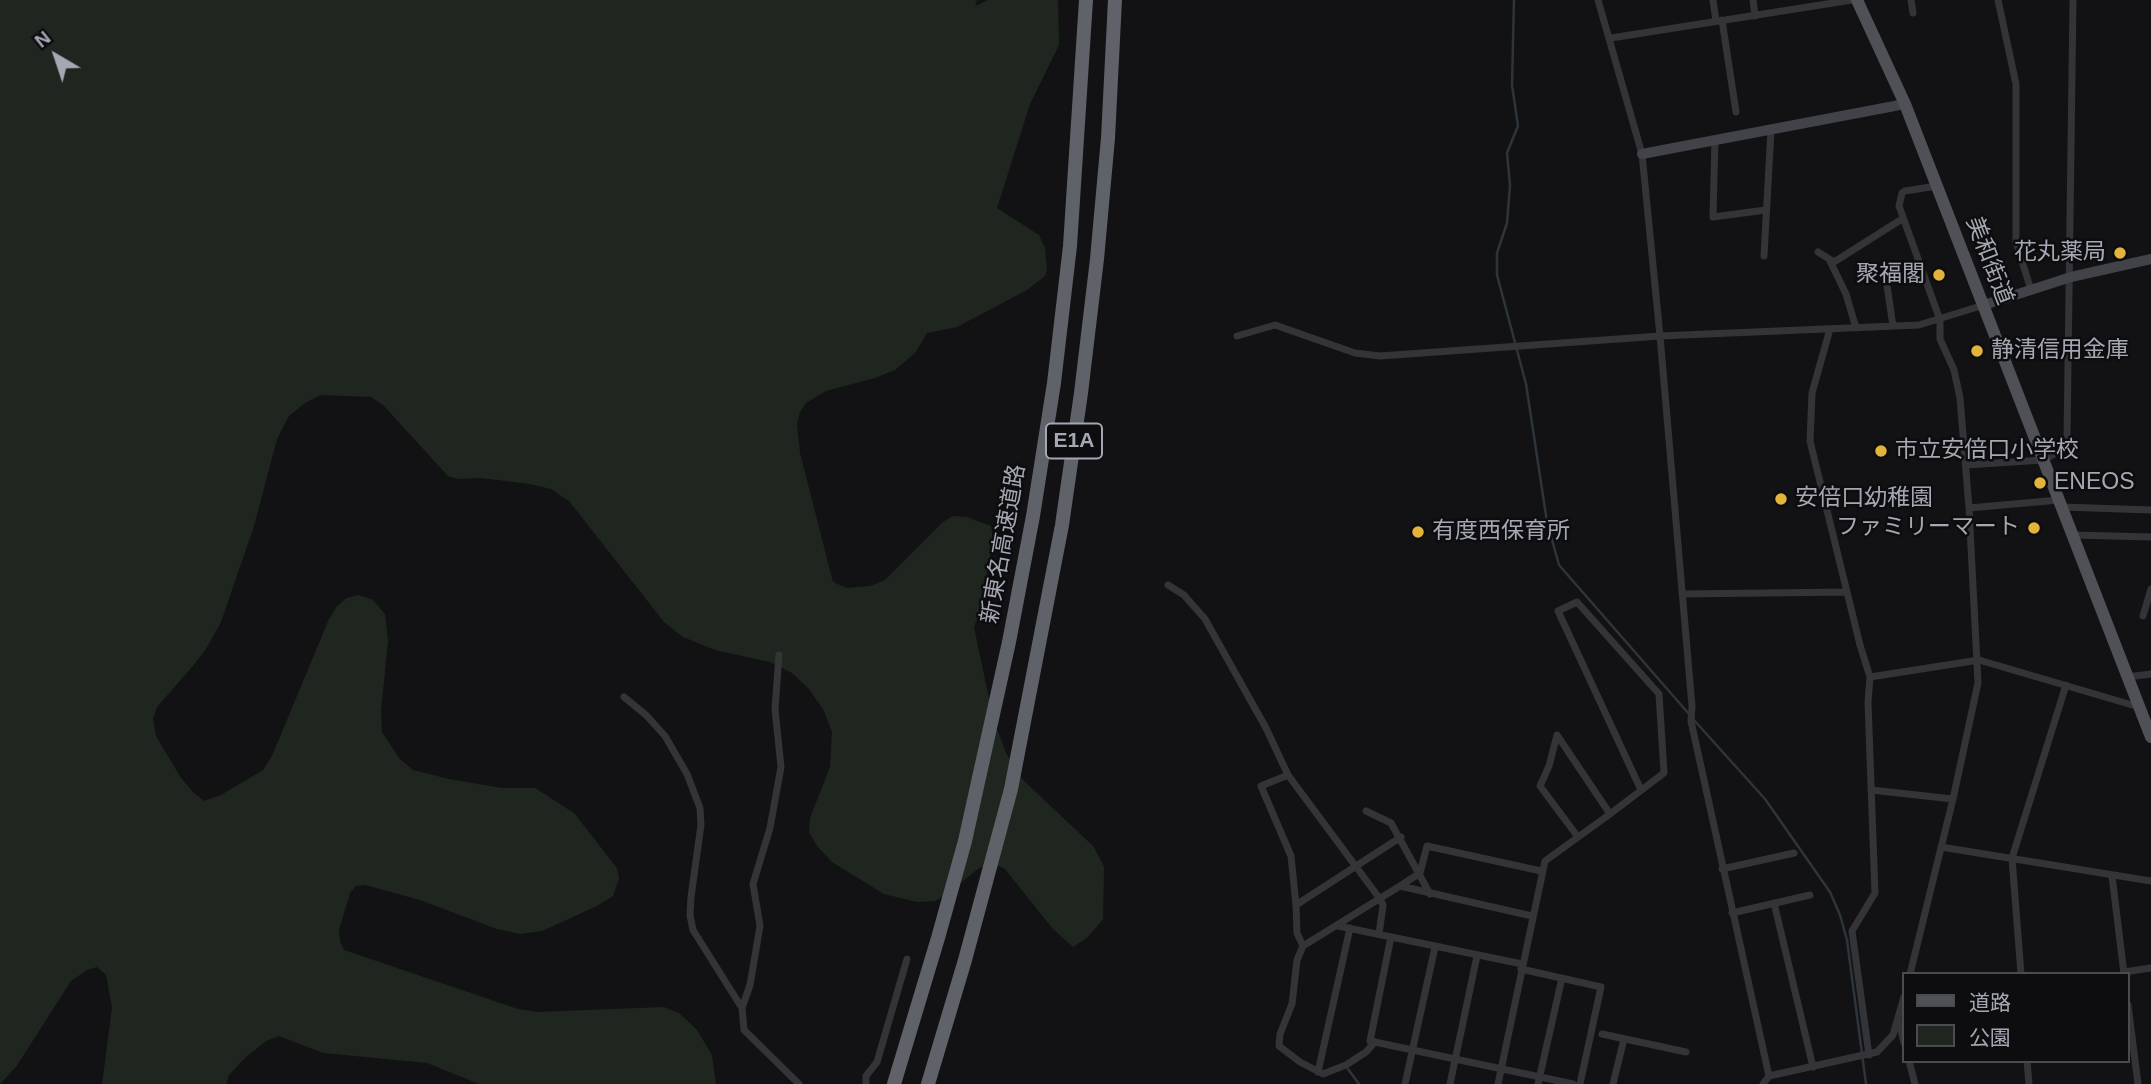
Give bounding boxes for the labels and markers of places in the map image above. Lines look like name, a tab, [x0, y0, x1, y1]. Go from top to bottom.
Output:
place label: 花丸薬局	[2014, 239, 2106, 267]
marker: 花丸薬局	[2112, 245, 2128, 261]
place label: 聚福閣	[1856, 261, 1925, 289]
marker: 聚福閣	[1931, 267, 1947, 283]
place label: 静清信用金庫	[1991, 337, 2129, 365]
marker: 静清信用金庫	[1969, 343, 1985, 359]
place label: 市立安倍口小学校	[1895, 437, 2079, 465]
marker: 市立安倍口小学校	[1873, 443, 1889, 459]
place label: ENEOS	[2054, 469, 2135, 497]
marker: ENEOS	[2032, 475, 2048, 491]
place label: 安倍口幼稚園	[1795, 485, 1933, 513]
marker: 安倍口幼稚園	[1773, 491, 1789, 507]
place label: ファミリーマート	[1836, 514, 2020, 542]
place label: 有度西保育所	[1432, 518, 1570, 546]
marker: ファミリーマート	[2026, 520, 2042, 536]
marker: 有度西保育所	[1410, 524, 1426, 540]

